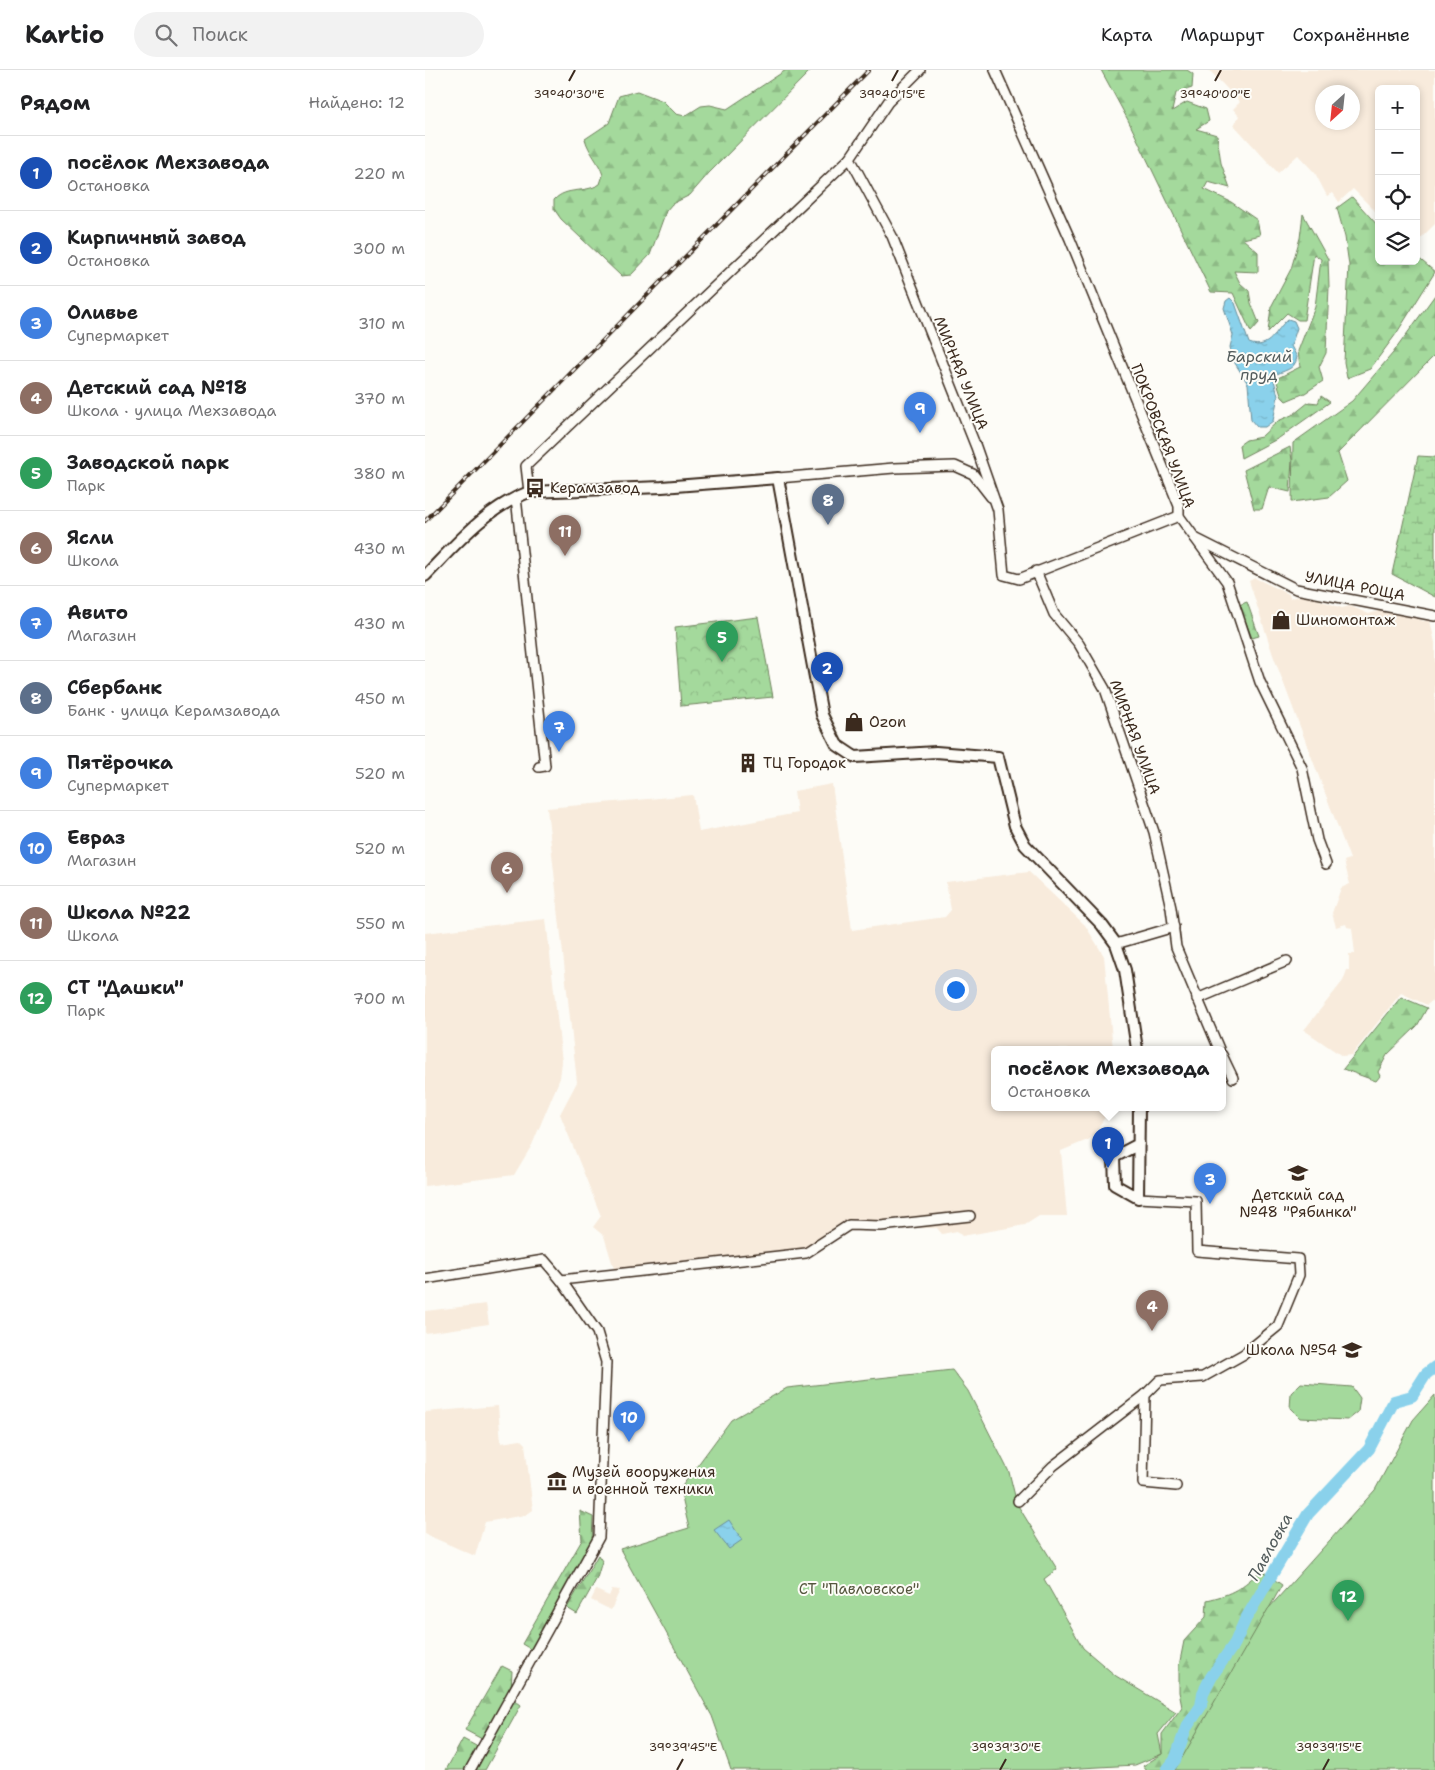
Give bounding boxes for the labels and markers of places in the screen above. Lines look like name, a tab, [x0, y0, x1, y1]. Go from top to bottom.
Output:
pin: 9	[904, 392, 936, 433]
bus stop icon: Керамзавод	[524, 477, 546, 499]
place label: Керамзавод	[550, 478, 640, 498]
pin: 8	[812, 484, 844, 525]
pin: 11	[549, 515, 581, 556]
shop icon: Шиномонтаж	[1270, 609, 1292, 631]
place label: Шиномонтаж	[1296, 610, 1396, 630]
pin: 5	[706, 621, 738, 662]
pin: 2	[811, 652, 843, 693]
pin: 7	[543, 711, 575, 752]
shop icon: Ozon	[843, 711, 865, 733]
place label: Ozon	[869, 712, 906, 732]
building icon: ТЦ Городок	[737, 752, 759, 774]
place label: ТЦ Городок	[763, 753, 846, 773]
pin: 6	[491, 852, 523, 893]
pin: 1	[1092, 1127, 1124, 1168]
school or university icon: Детский сад №48 "Рябинка"	[1287, 1162, 1309, 1184]
pin: 3	[1194, 1163, 1226, 1204]
place label: Детский сад №48 "Рябинка"	[1239, 1185, 1357, 1222]
pin: 4	[1136, 1290, 1168, 1331]
school or university icon: Школа №54	[1341, 1339, 1363, 1361]
place label: Школа №54	[1246, 1340, 1337, 1360]
pin: 10	[613, 1401, 645, 1442]
place label: Музей вооружения и военной техники	[572, 1462, 715, 1499]
museum icon: Музей вооружения и военной техники	[546, 1470, 568, 1492]
pin: 12	[1332, 1580, 1364, 1621]

